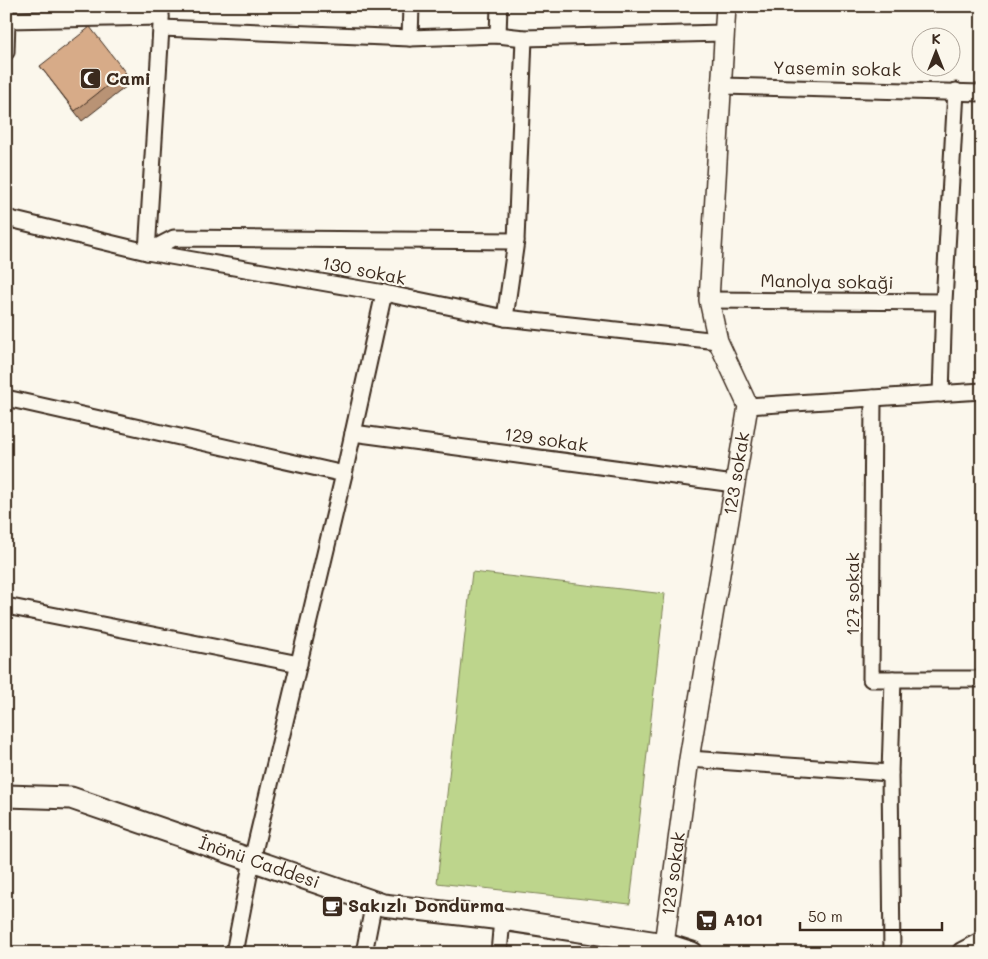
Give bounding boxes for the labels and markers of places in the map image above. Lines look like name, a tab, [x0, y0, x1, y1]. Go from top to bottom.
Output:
place label: Cami	[106, 66, 151, 90]
mosque icon: Cami	[78, 67, 102, 91]
place label: Sakızlı Dondurma	[348, 893, 505, 917]
cafe icon: Sakızlı Dondurma	[320, 894, 344, 918]
place label: A101	[723, 907, 763, 931]
supermarket icon: A101	[695, 908, 719, 932]

